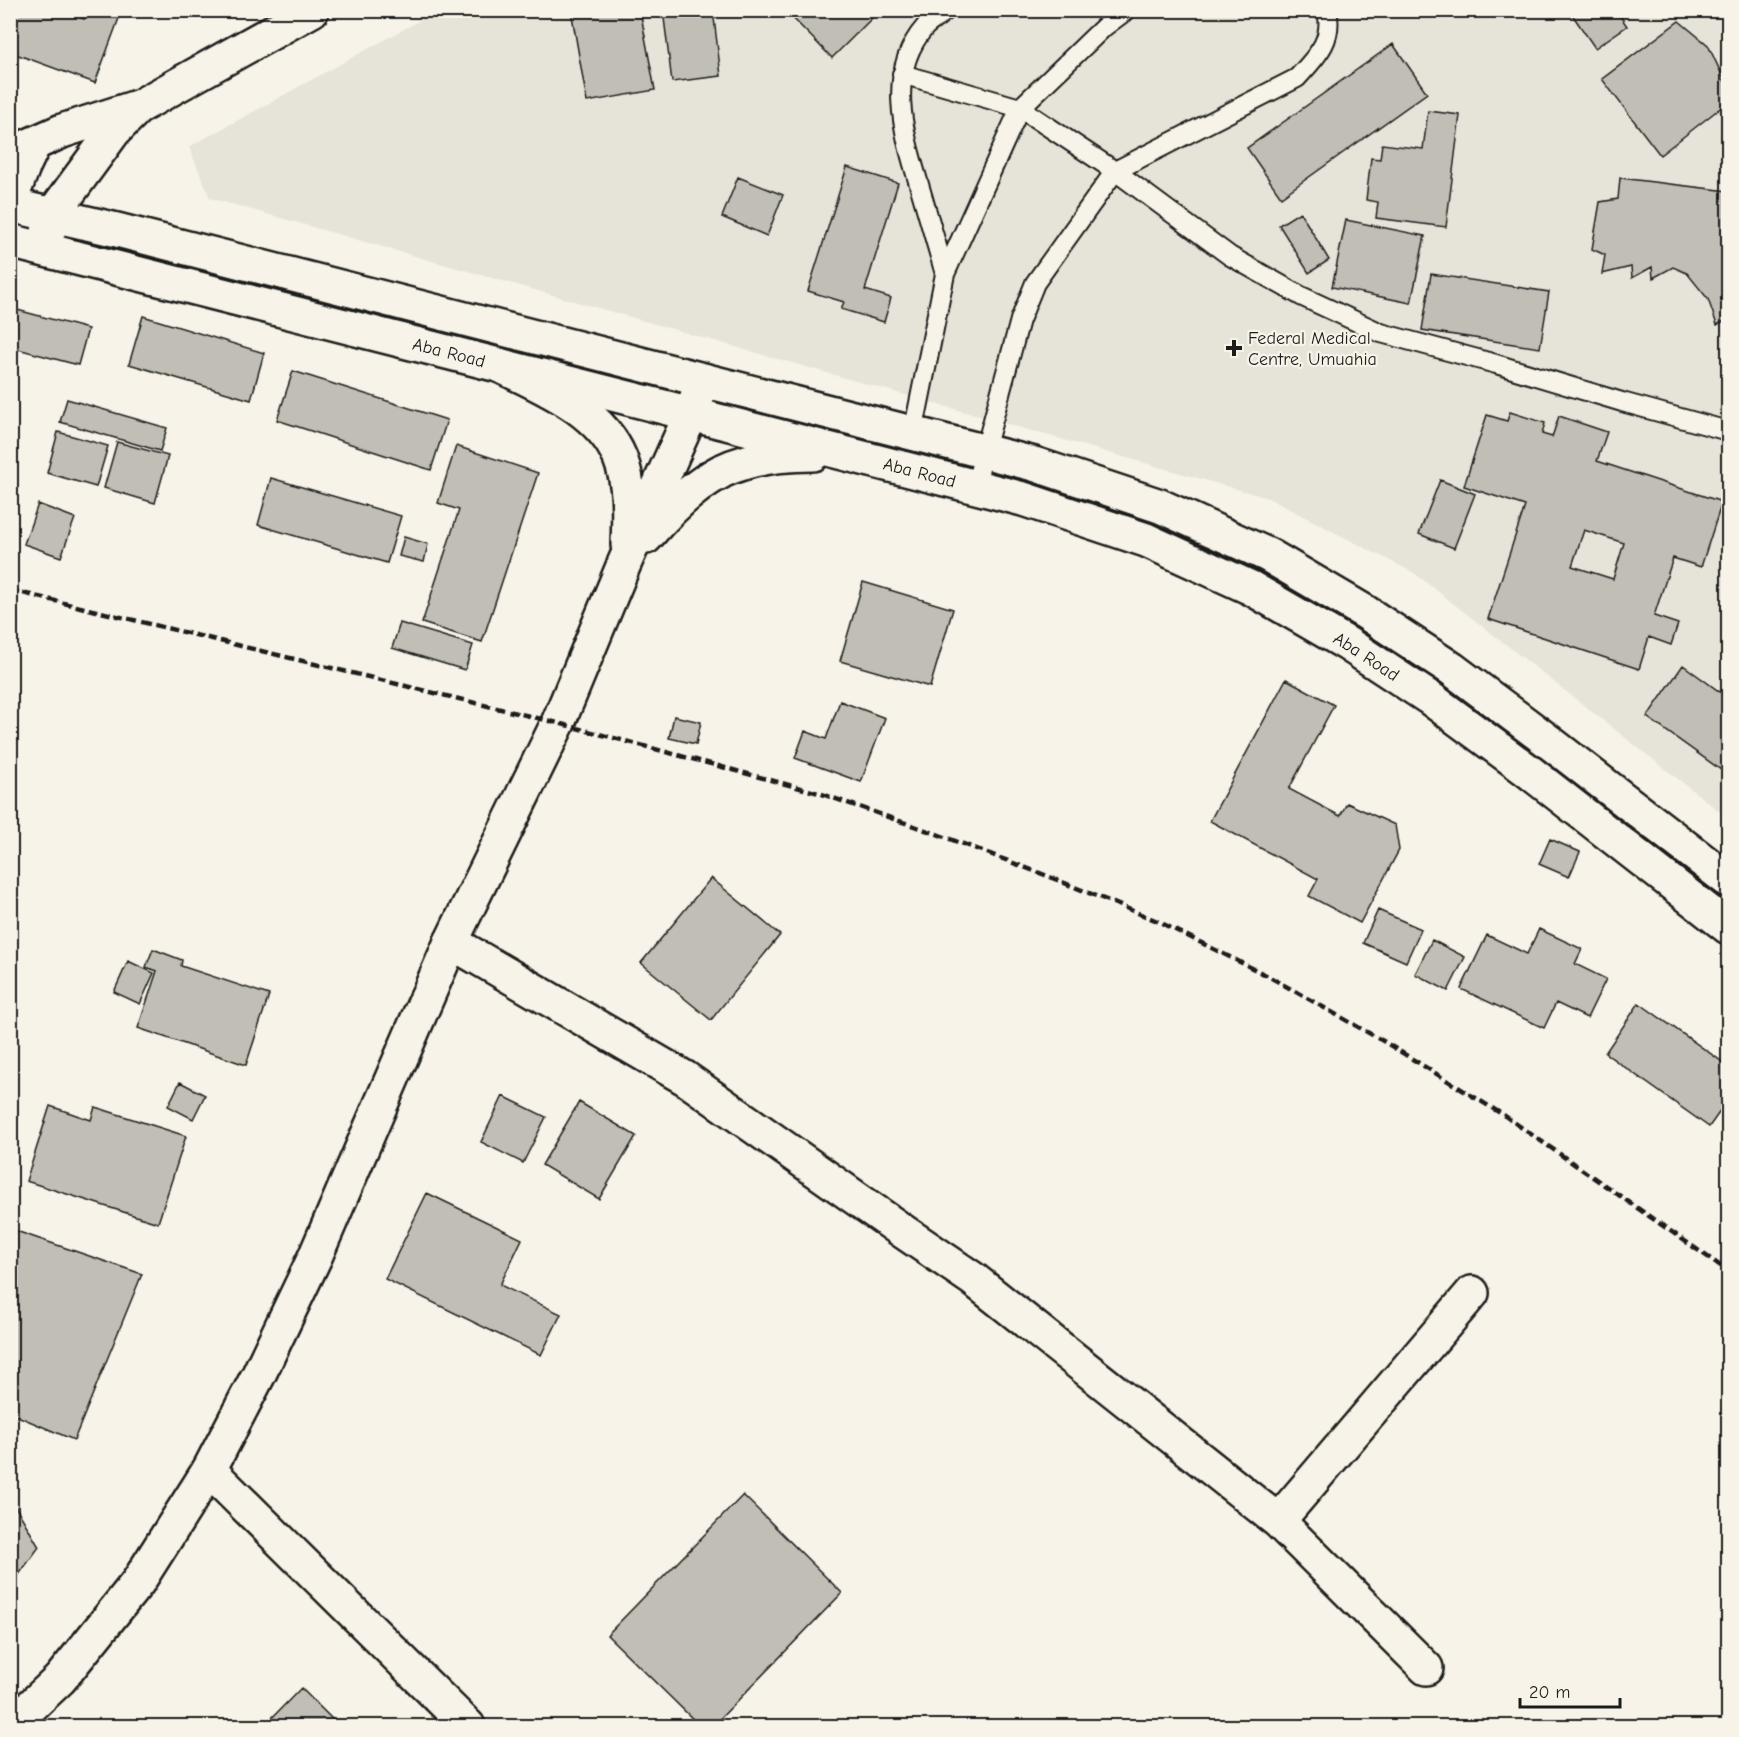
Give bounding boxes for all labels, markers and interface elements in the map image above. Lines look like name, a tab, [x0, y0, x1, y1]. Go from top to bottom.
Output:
place label: Federal Medical Centre, Umuahia	[1248, 328, 1377, 370]
street label: Aba Road	[410, 334, 488, 372]
marker: Federal Medical Centre, Umuahia	[1225, 339, 1243, 357]
street label: Aba Road	[881, 454, 958, 492]
street label: Aba Road	[1329, 628, 1403, 686]
scale bar	[1520, 1671, 1620, 1709]
text: 20 m	[1529, 1682, 1570, 1703]

